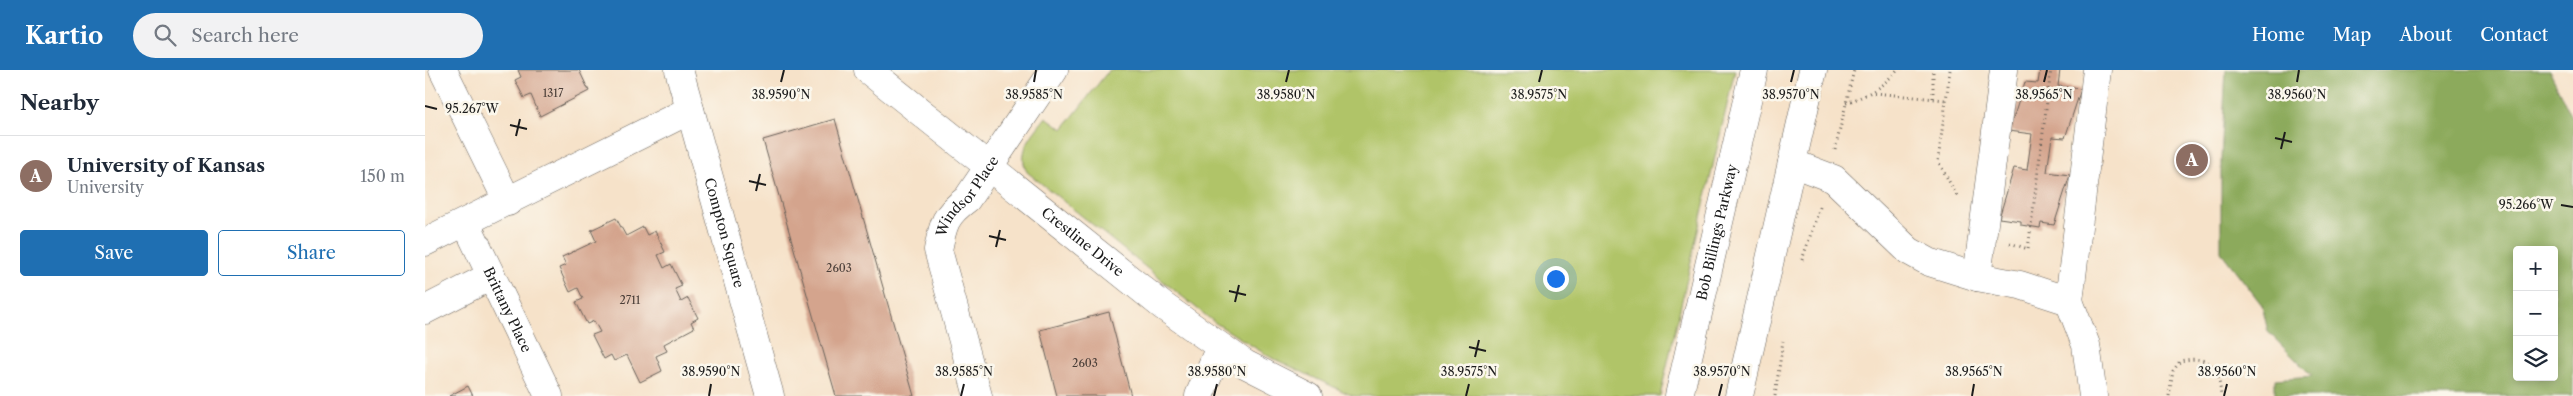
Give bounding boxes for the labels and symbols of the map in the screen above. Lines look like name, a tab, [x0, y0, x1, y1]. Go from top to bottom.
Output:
house number: 1317	[543, 86, 564, 100]
text: 38.9590°N	[752, 87, 810, 102]
text: 38.9585°N	[1005, 87, 1063, 102]
text: 38.9580°N	[1257, 87, 1315, 102]
text: 38.9575°N	[1511, 87, 1567, 102]
text: 38.9570°N	[1762, 87, 1820, 102]
text: 38.9565°N	[2015, 87, 2073, 102]
text: 38.9560°N	[2268, 87, 2326, 102]
text: 95.267°W	[445, 101, 500, 116]
pin: A	[2176, 141, 2208, 179]
street label: Windsor Place	[932, 152, 1003, 240]
street label: Bob Billings Parkway	[1692, 162, 1741, 302]
street label: Compton Square	[701, 176, 748, 290]
text: 95.266°W	[2499, 197, 2554, 212]
street label: Crestline Drive	[1038, 203, 1128, 280]
house number: 2603	[826, 261, 852, 275]
street label: Brittany Place	[479, 264, 536, 355]
your location	[1543, 266, 1569, 292]
house number: 2711	[620, 293, 641, 307]
house number: 2603	[1072, 356, 1098, 370]
text: 38.9590°N	[682, 364, 740, 379]
text: 38.9585°N	[935, 364, 993, 379]
text: 38.9580°N	[1188, 364, 1246, 379]
text: 38.9575°N	[1441, 364, 1497, 379]
text: 38.9570°N	[1693, 364, 1751, 379]
text: 38.9565°N	[1945, 364, 2003, 379]
text: 38.9560°N	[2198, 364, 2256, 379]

